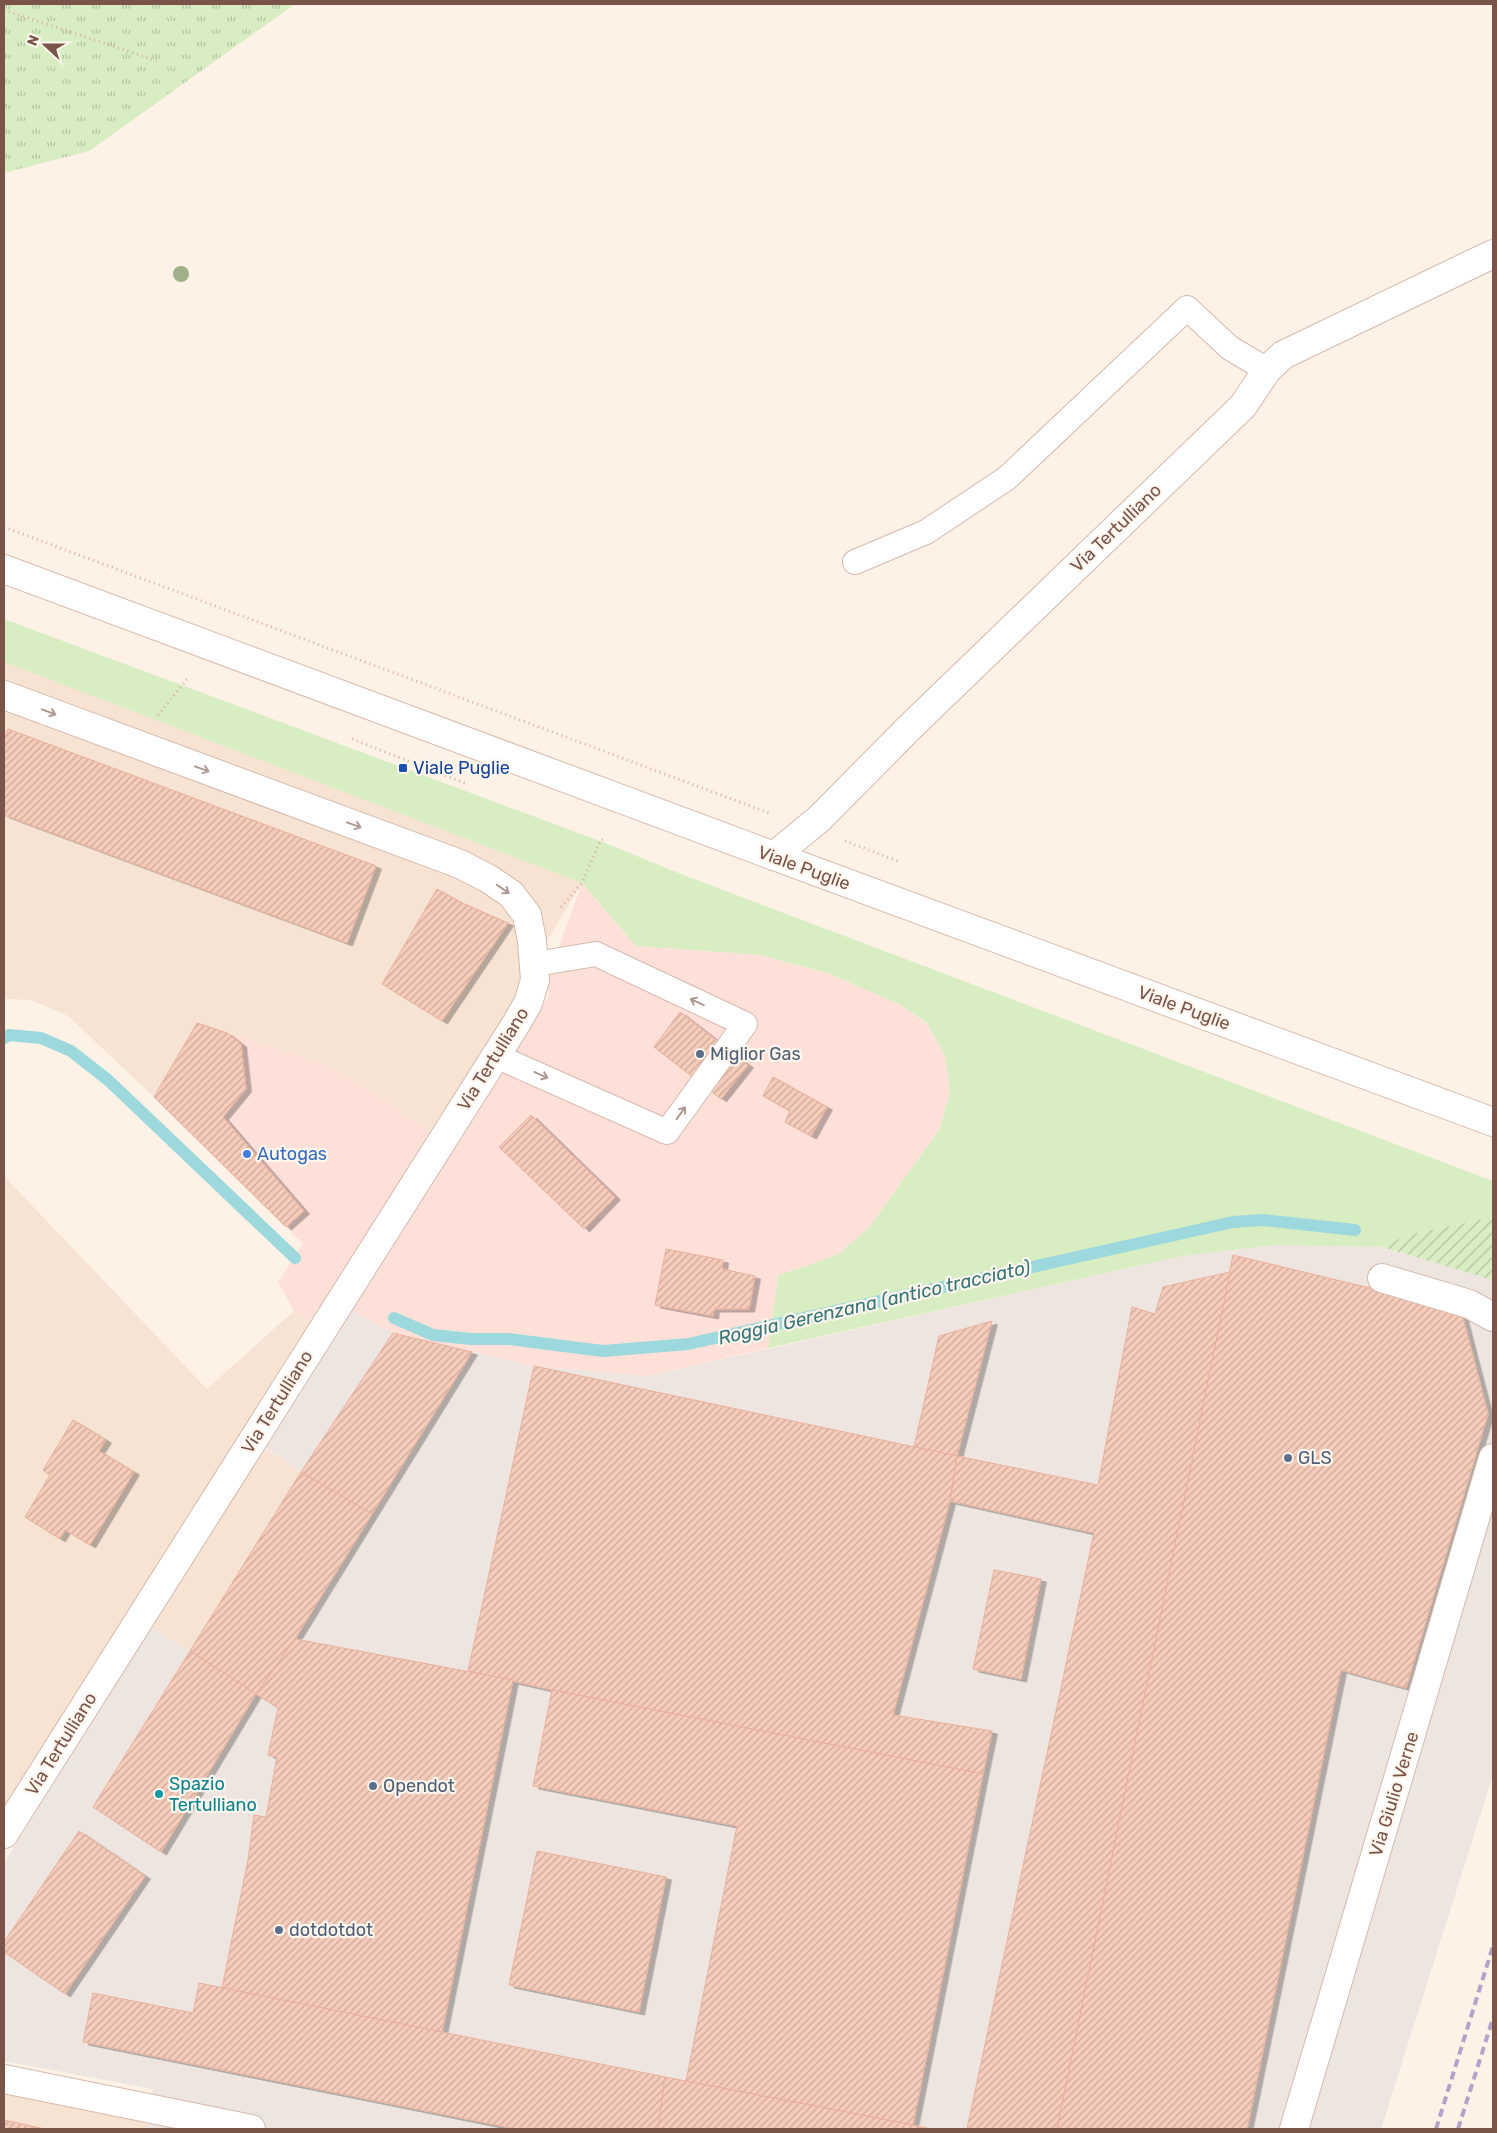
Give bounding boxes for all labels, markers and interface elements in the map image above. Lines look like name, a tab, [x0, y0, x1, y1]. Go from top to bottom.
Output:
north arrow	[20, 20, 70, 70]
text: N	[24, 33, 43, 48]
street label: Via Tertulliano	[1066, 479, 1166, 577]
one-way arrow	[42, 709, 57, 718]
place label: Viale Puglie	[413, 757, 510, 779]
marker: Viale Puglie	[397, 762, 409, 774]
one-way arrow	[193, 765, 209, 774]
one-way arrow	[346, 821, 361, 830]
street label: Viale Puglie	[755, 841, 853, 895]
one-way arrow	[496, 884, 510, 894]
street label: Viale Puglie	[1135, 981, 1233, 1035]
one-way arrow	[690, 997, 705, 1006]
street label: Via Tertulliano	[452, 1003, 534, 1115]
place label: Miglior Gas	[710, 1043, 801, 1065]
marker: Miglior Gas	[694, 1048, 706, 1060]
one-way arrow	[533, 1071, 548, 1081]
one-way arrow	[676, 1106, 686, 1120]
place label: Autogas	[257, 1143, 327, 1165]
marker: Autogas	[241, 1148, 253, 1160]
water label: Roggia Gerenzana (antico tracciato)	[716, 1255, 1033, 1350]
street label: Via Tertulliano	[236, 1346, 318, 1458]
place label: GLS	[1298, 1447, 1332, 1469]
marker: GLS	[1282, 1452, 1294, 1464]
street label: Via Tertulliano	[20, 1688, 102, 1800]
street label: Via Giulio Verne	[1365, 1729, 1423, 1859]
place label: Spazio Tertulliano	[169, 1773, 257, 1816]
place label: Opendot	[383, 1775, 455, 1797]
marker: Opendot	[367, 1780, 379, 1792]
marker: Spazio Tertulliano	[153, 1788, 165, 1800]
place label: dotdotdot	[289, 1919, 373, 1941]
marker: dotdotdot	[273, 1924, 285, 1936]

